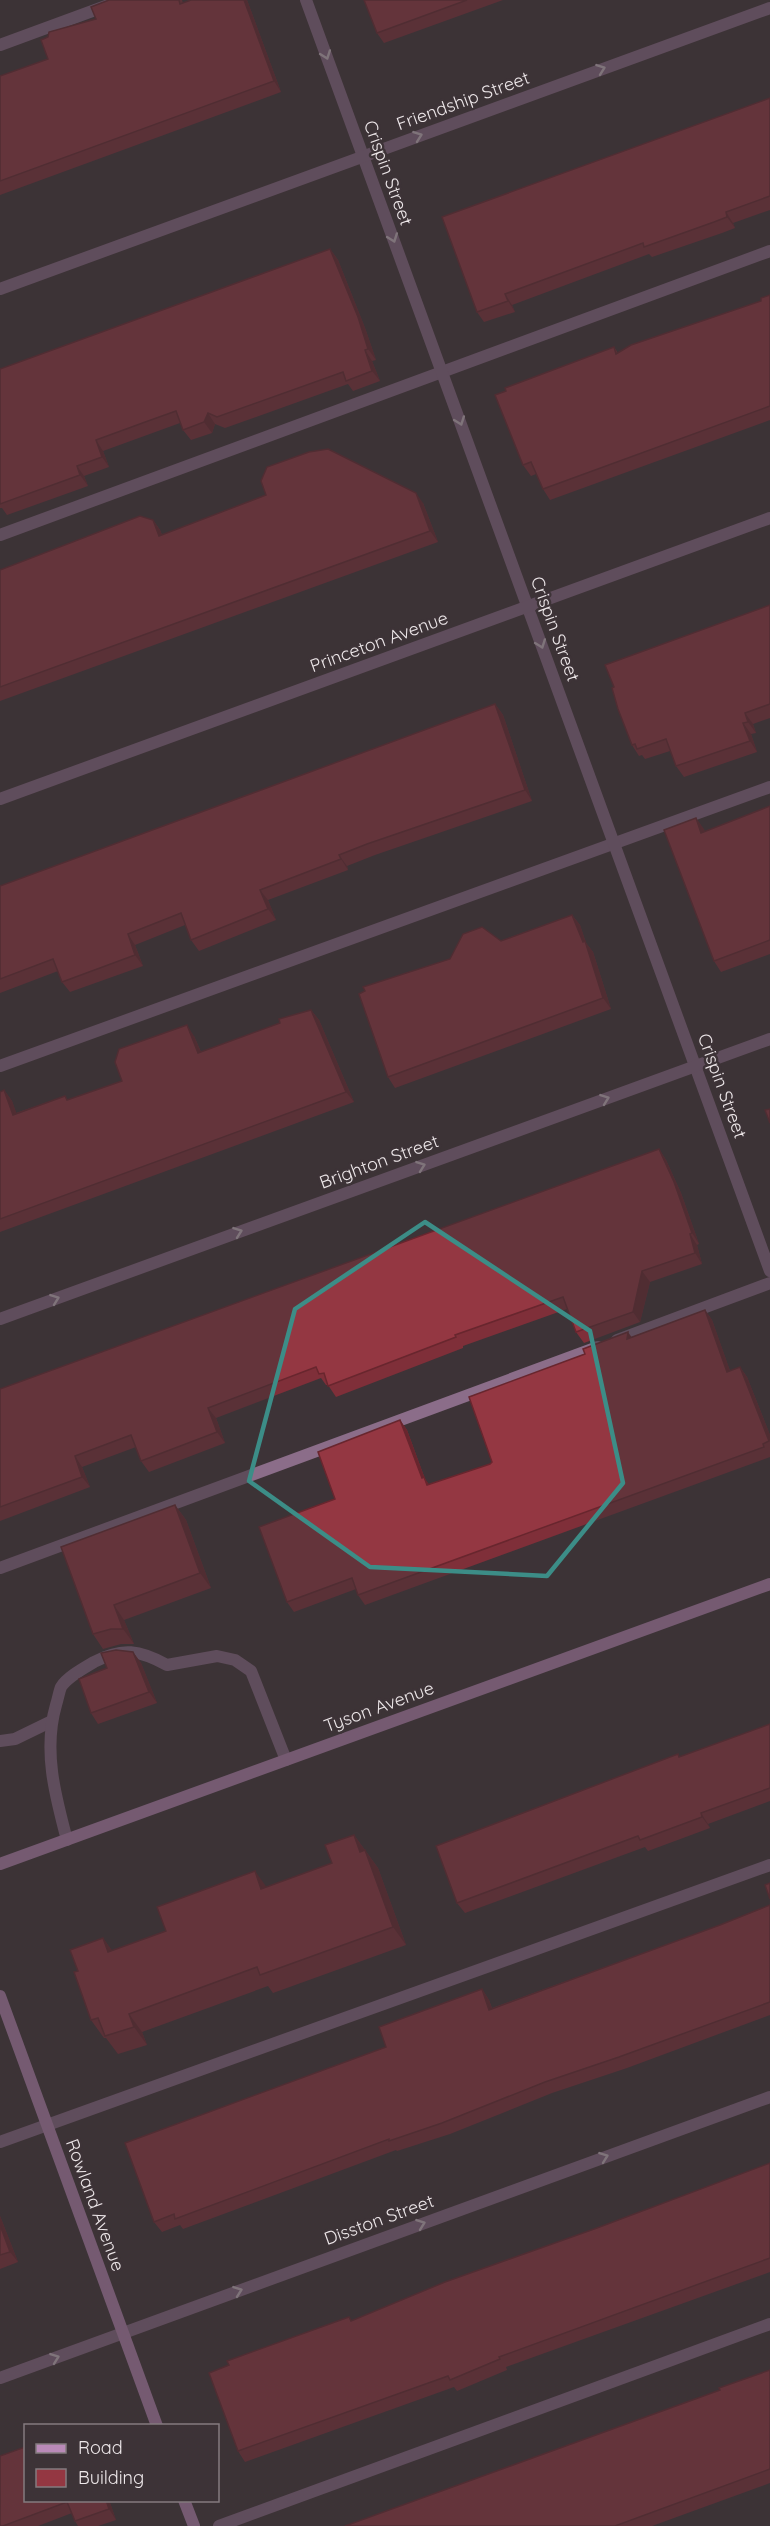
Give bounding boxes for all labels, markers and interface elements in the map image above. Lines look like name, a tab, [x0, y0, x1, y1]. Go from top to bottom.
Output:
one-way arrow	[319, 49, 331, 60]
one-way arrow	[595, 64, 606, 77]
street label: Friendship Street	[393, 66, 532, 135]
street label: Crispin Street	[359, 117, 418, 229]
one-way arrow	[412, 131, 423, 144]
one-way arrow	[386, 232, 399, 243]
one-way arrow	[452, 415, 465, 426]
street label: Crispin Street	[526, 573, 585, 685]
street label: Princeton Avenue	[307, 606, 451, 677]
one-way arrow	[534, 638, 547, 649]
street label: Crispin Street	[693, 1030, 752, 1142]
one-way arrow	[599, 1093, 609, 1106]
street label: Brighton Street	[316, 1129, 442, 1194]
one-way arrow	[416, 1160, 426, 1173]
one-way arrow	[232, 1227, 243, 1240]
one-way arrow	[49, 1294, 60, 1307]
street label: Tyson Avenue	[321, 1676, 437, 1737]
street label: Rowland Avenue	[61, 2135, 130, 2274]
one-way arrow	[599, 2152, 609, 2165]
street label: Disston Street	[321, 2189, 437, 2250]
one-way arrow	[415, 2219, 426, 2231]
one-way arrow	[232, 2286, 243, 2298]
one-way arrow	[49, 2352, 60, 2365]
legend	[24, 2424, 219, 2502]
text: Road	[78, 2436, 123, 2459]
text: Building	[78, 2466, 144, 2489]

